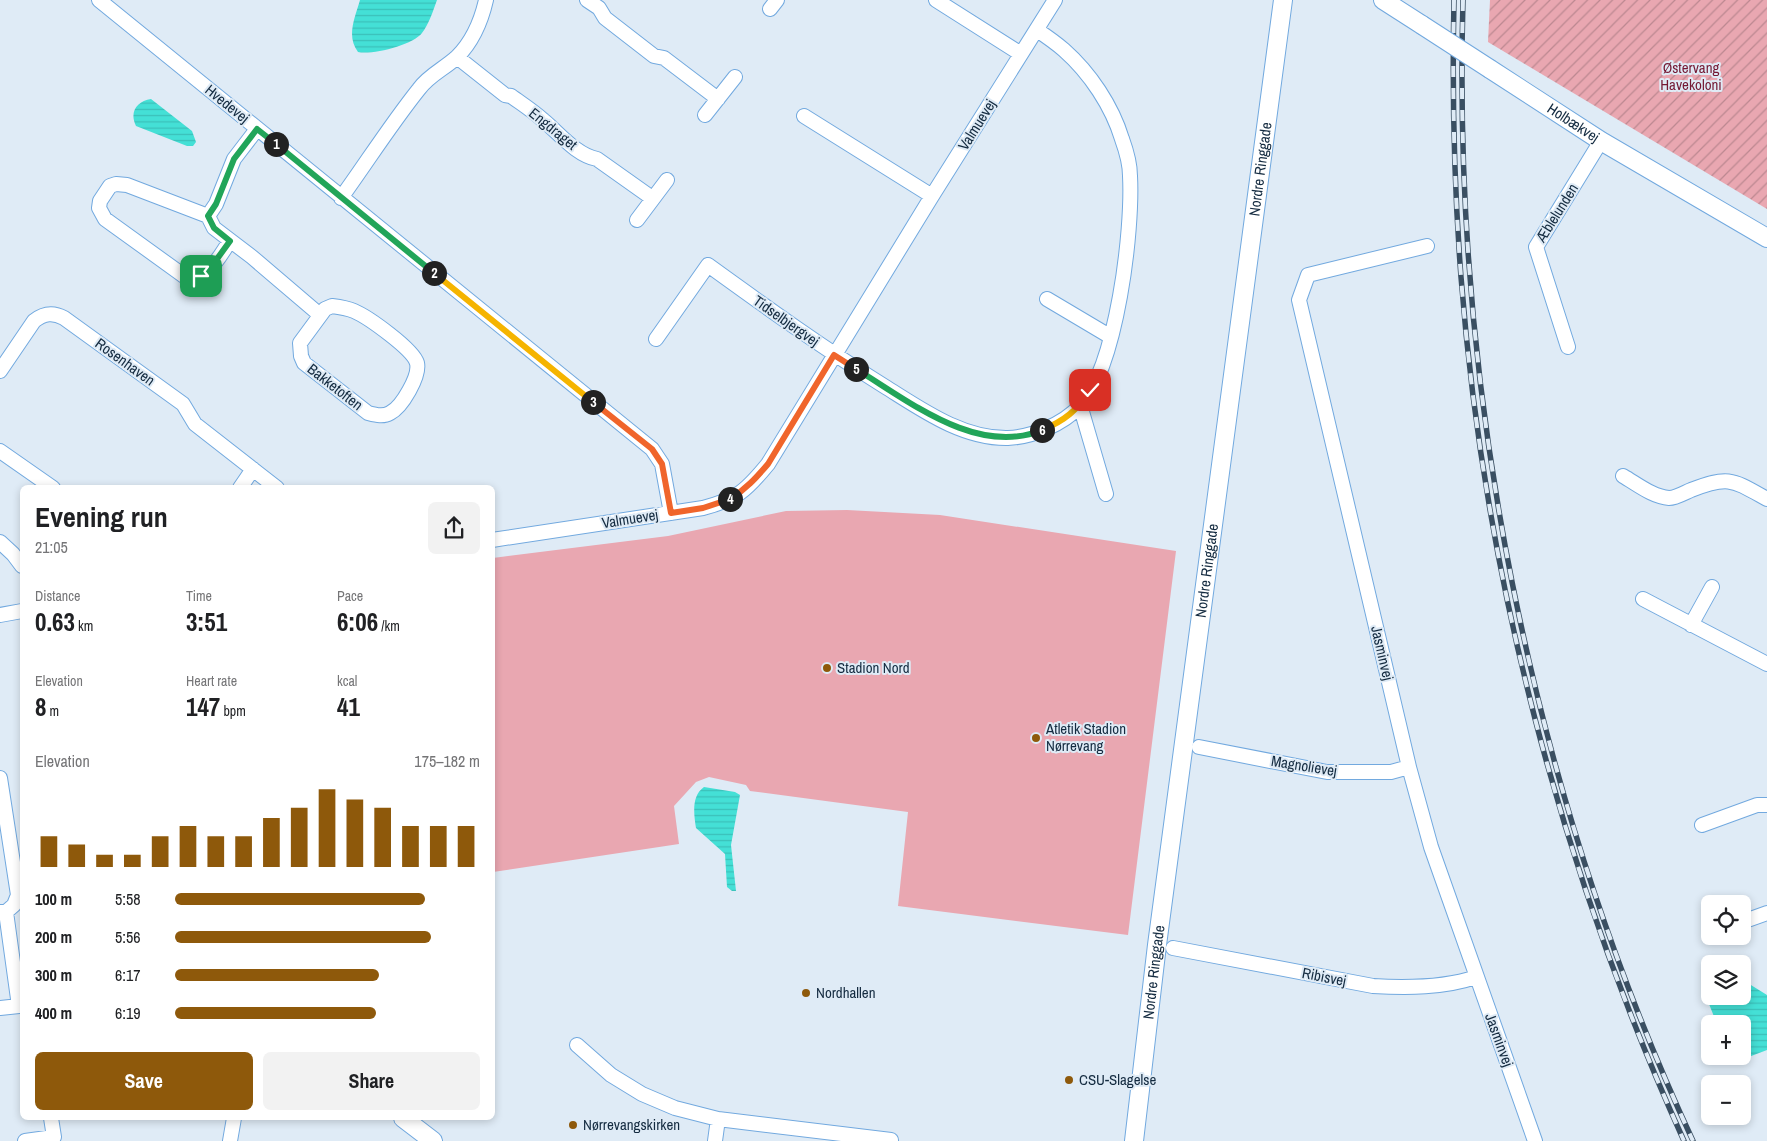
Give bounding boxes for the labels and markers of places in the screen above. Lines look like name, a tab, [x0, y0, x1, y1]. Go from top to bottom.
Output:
pin: 1	[264, 132, 288, 156]
pin	[180, 255, 222, 297]
pin: 2	[422, 260, 446, 286]
pin: 5	[844, 356, 868, 382]
pin	[1069, 369, 1111, 411]
pin: 3	[580, 390, 606, 414]
pin: 6	[1030, 418, 1054, 442]
pin: 4	[718, 486, 742, 512]
place label: Stadion Nord	[837, 657, 909, 678]
marker: Stadion Nord	[821, 662, 833, 674]
place label: Atletik Stadion Nørrevang	[1045, 718, 1126, 756]
marker: Atletik Stadion Nørrevang	[1030, 732, 1042, 744]
place label: Nordhallen	[816, 982, 875, 1003]
marker: Nordhallen	[800, 987, 812, 999]
place label: CSU-Slagelse	[1079, 1069, 1156, 1090]
marker: CSU-Slagelse	[1063, 1074, 1075, 1086]
place label: Nørrevangskirken	[583, 1114, 680, 1135]
marker: Nørrevangskirken	[567, 1119, 579, 1131]

